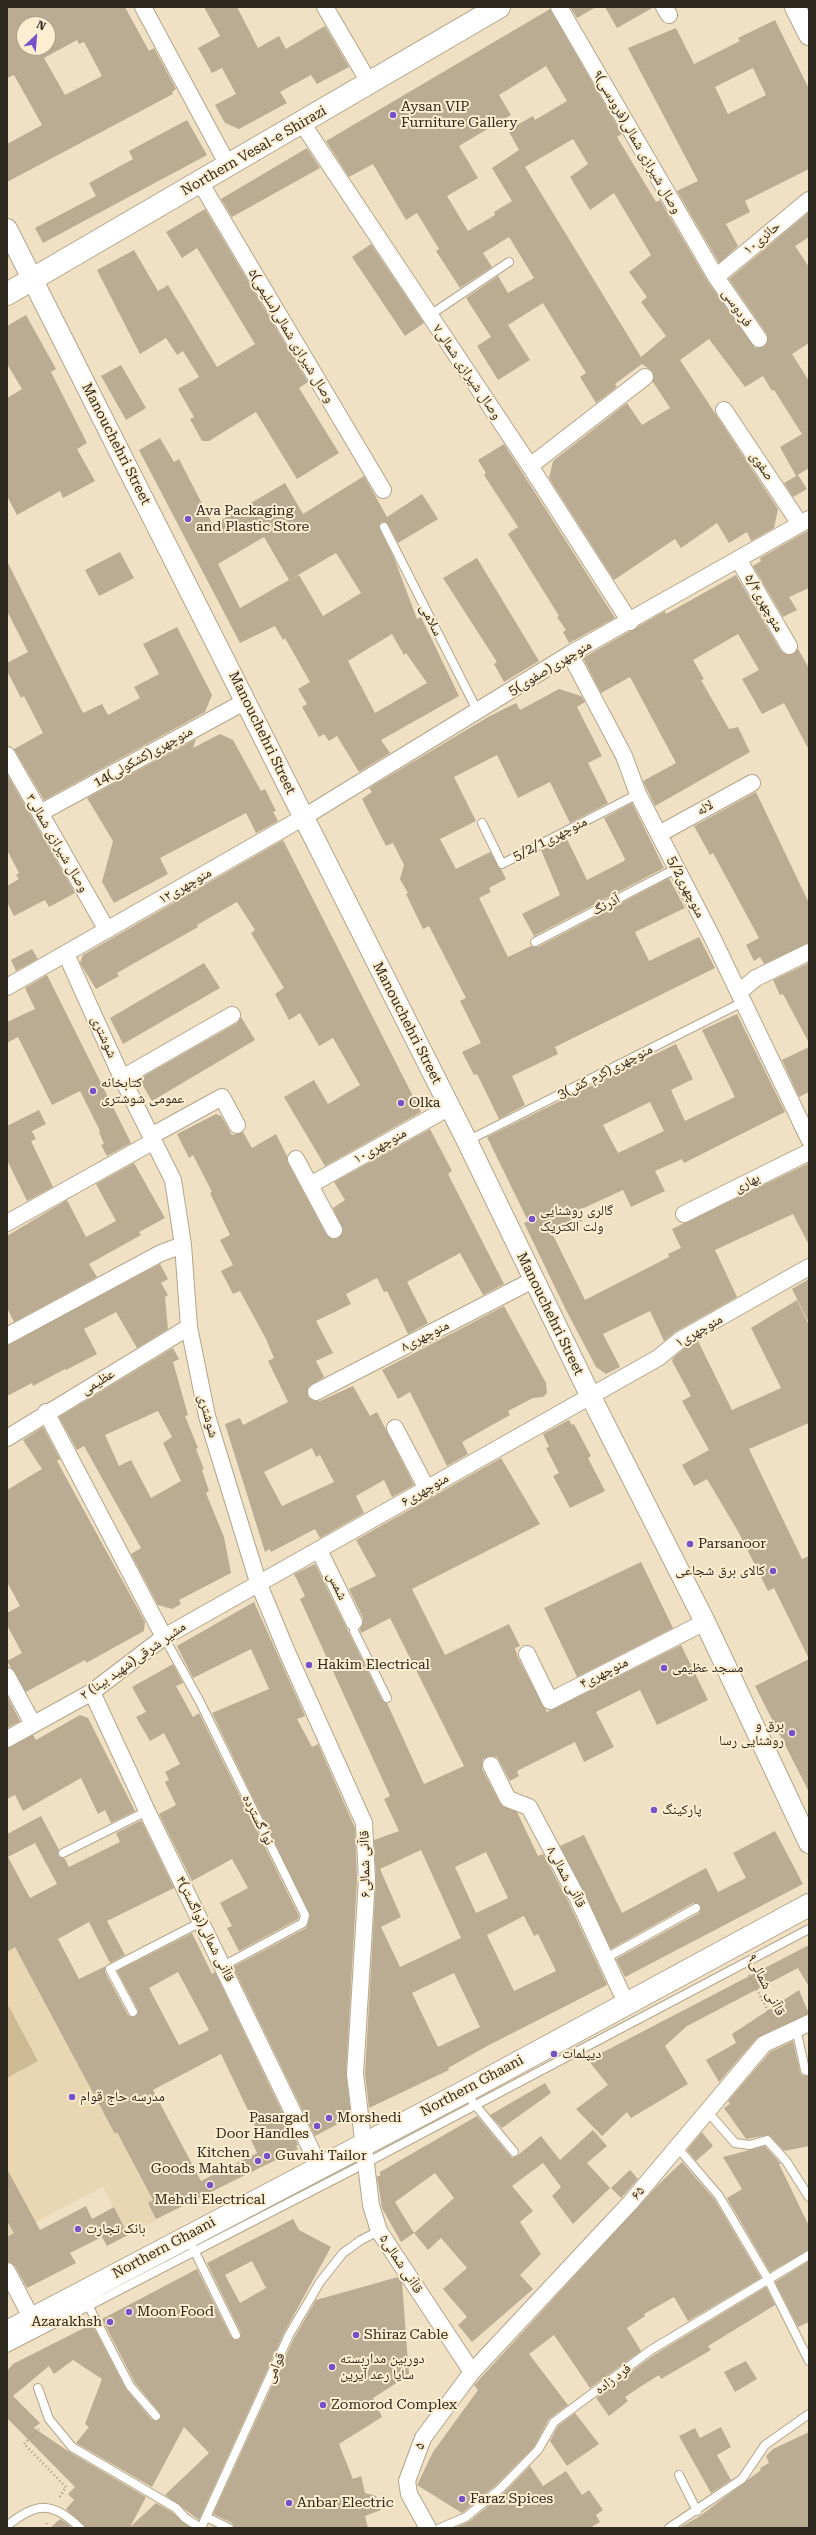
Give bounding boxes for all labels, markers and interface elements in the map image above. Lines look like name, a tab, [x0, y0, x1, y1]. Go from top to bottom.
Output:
north arrow	[16, 16, 56, 56]
text: N	[34, 18, 48, 33]
street label: ۹وصال شیرازی شمالی(فرودسی)	[589, 67, 685, 217]
place label: Aysan VIP Furniture Gallery	[401, 99, 518, 132]
street label: Northern Vesal-e Shirazi	[178, 102, 330, 200]
marker: Aysan VIP Furniture Gallery	[388, 110, 398, 120]
street label: حائری۱۰	[740, 218, 784, 258]
street label: ۵وصال شیرازی شمالی(سلیمی)	[244, 266, 338, 406]
street label: فردوسی	[718, 286, 756, 330]
street label: وصال شیرازی شمالی۷	[429, 321, 505, 423]
street label: Manouchehri Street	[78, 380, 154, 508]
street label: صفوی	[746, 448, 778, 484]
place label: Ava Packaging and Plastic Store	[196, 503, 309, 536]
marker: Ava Packaging and Plastic Store	[183, 514, 193, 524]
street label: منوچهری۵/۴	[741, 571, 787, 635]
street label: سلامی	[416, 601, 446, 639]
street label: 5منوچهری(صفوی)	[505, 637, 595, 699]
street label: Manouchehri Street	[225, 669, 299, 797]
street label: 14منوچهری(کشکولی)	[90, 723, 196, 791]
street label: وصال شیرازی شمالی۳	[22, 791, 92, 895]
street label: لاله	[694, 797, 716, 819]
street label: 5/2/1منوچهری	[510, 813, 590, 865]
street label: 5/2منوچهری	[663, 853, 709, 921]
street label: منوچهری۱۲	[156, 864, 214, 908]
street label: آذرنگ	[589, 891, 623, 919]
street label: Manouchehri Street	[369, 959, 445, 1087]
street label: شوشتری	[87, 1013, 121, 1061]
street label: 3منوچهری(کرم کش)	[555, 1041, 655, 1103]
place label: کتابخانه عمومی شوشتری	[101, 1075, 184, 1108]
marker: کتابخانه عمومی شوشتری	[88, 1086, 98, 1096]
place label: Olka	[409, 1095, 440, 1111]
marker: Olka	[396, 1098, 406, 1108]
street label: منوچهری۱۰	[351, 1125, 409, 1167]
street label: بهاری	[731, 1169, 763, 1197]
place label: گالری روشنایی ولت الکتریک	[540, 1203, 613, 1236]
marker: گالری روشنایی ولت الکتریک	[527, 1214, 537, 1224]
street label: Manouchehri Street	[513, 1250, 587, 1378]
street label: منوچهری۱	[672, 1311, 726, 1351]
street label: منوچهری۸	[398, 1317, 452, 1355]
street label: عظیمی	[78, 1365, 118, 1399]
street label: شوشتری	[194, 1392, 222, 1440]
street label: منوچهری۶	[398, 1470, 452, 1510]
place label: Parsanoor	[698, 1536, 766, 1552]
marker: Parsanoor	[685, 1539, 695, 1549]
place label: کالای برق شجاعی	[675, 1563, 765, 1579]
marker: کالای برق شجاعی	[768, 1566, 778, 1576]
street label: شمس	[323, 1569, 351, 1603]
street label: ۲ مشیر شرقی(شهید بینا)	[77, 1618, 189, 1704]
street label: منوچهری۴	[577, 1654, 631, 1692]
place label: Hakim Electrical	[317, 1657, 430, 1673]
marker: Hakim Electrical	[304, 1660, 314, 1670]
place label: مسجد عظیمی	[672, 1660, 743, 1676]
marker: مسجد عظیمی	[659, 1663, 669, 1673]
place label: برق و روشنایی رسا	[719, 1717, 784, 1750]
marker: برق و روشنایی رسا	[787, 1728, 797, 1738]
street label: نوا گسترده	[238, 1792, 278, 1848]
place label: پارکینگ	[662, 1802, 702, 1818]
marker: پارکینگ	[649, 1805, 659, 1815]
street label: قاآنی شمالی۶	[356, 1830, 374, 1898]
street label: قاآنی شمالی۸	[543, 1843, 589, 1911]
street label: ۴قاآنی شمالی(نواگستر)	[172, 1873, 238, 1985]
street label: ۹قاآنی شمالی	[743, 1951, 789, 2019]
place label: دیپلمات	[562, 2046, 601, 2062]
marker: دیپلمات	[549, 2049, 559, 2059]
street label: Northern Ghaani	[418, 2052, 526, 2120]
place label: مدرسه حاج قوام	[80, 2089, 165, 2105]
marker: مدرسه حاج قوام	[67, 2092, 77, 2102]
place label: Pasargad Door Handles	[216, 2110, 309, 2142]
place label: Morshedi	[337, 2110, 401, 2126]
marker: Morshedi	[324, 2113, 334, 2123]
marker: Pasargad Door Handles	[312, 2121, 322, 2131]
place label: Kitchen Goods Mahtab	[151, 2145, 250, 2178]
place label: Guvahi Tailor	[275, 2148, 367, 2164]
marker: Guvahi Tailor	[262, 2151, 272, 2161]
marker: Kitchen Goods Mahtab	[253, 2156, 263, 2166]
marker: Mehdi Electrical	[205, 2180, 215, 2190]
street label: ۶۵	[628, 2183, 648, 2203]
place label: Mehdi Electrical	[155, 2192, 265, 2208]
street label: Northern Ghaani	[110, 2214, 218, 2282]
place label: بانک تجارت	[86, 2221, 146, 2237]
marker: بانک تجارت	[73, 2224, 83, 2234]
street label: قاآنی شمالی۵	[376, 2231, 426, 2297]
place label: Moon Food	[137, 2304, 214, 2320]
marker: Moon Food	[124, 2307, 134, 2317]
place label: Azarakhsh	[31, 2314, 102, 2330]
marker: Azarakhsh	[105, 2317, 115, 2327]
place label: Shiraz Cable	[364, 2327, 448, 2343]
marker: Shiraz Cable	[351, 2330, 361, 2340]
street label: قوامی	[261, 2350, 289, 2386]
place label: دوربین مداربسته سایا رعد آیرین	[340, 2351, 425, 2384]
street label: فرد زاده	[592, 2360, 634, 2398]
marker: دوربین مداربسته سایا رعد آیرین	[327, 2362, 337, 2372]
place label: Zomorod Complex	[331, 2397, 457, 2413]
marker: Zomorod Complex	[318, 2400, 328, 2410]
street label: ۵	[411, 2440, 429, 2452]
place label: Faraz Spices	[470, 2491, 553, 2507]
marker: Faraz Spices	[457, 2494, 467, 2504]
place label: Anbar Electric	[297, 2495, 394, 2511]
marker: Anbar Electric	[284, 2498, 294, 2508]

